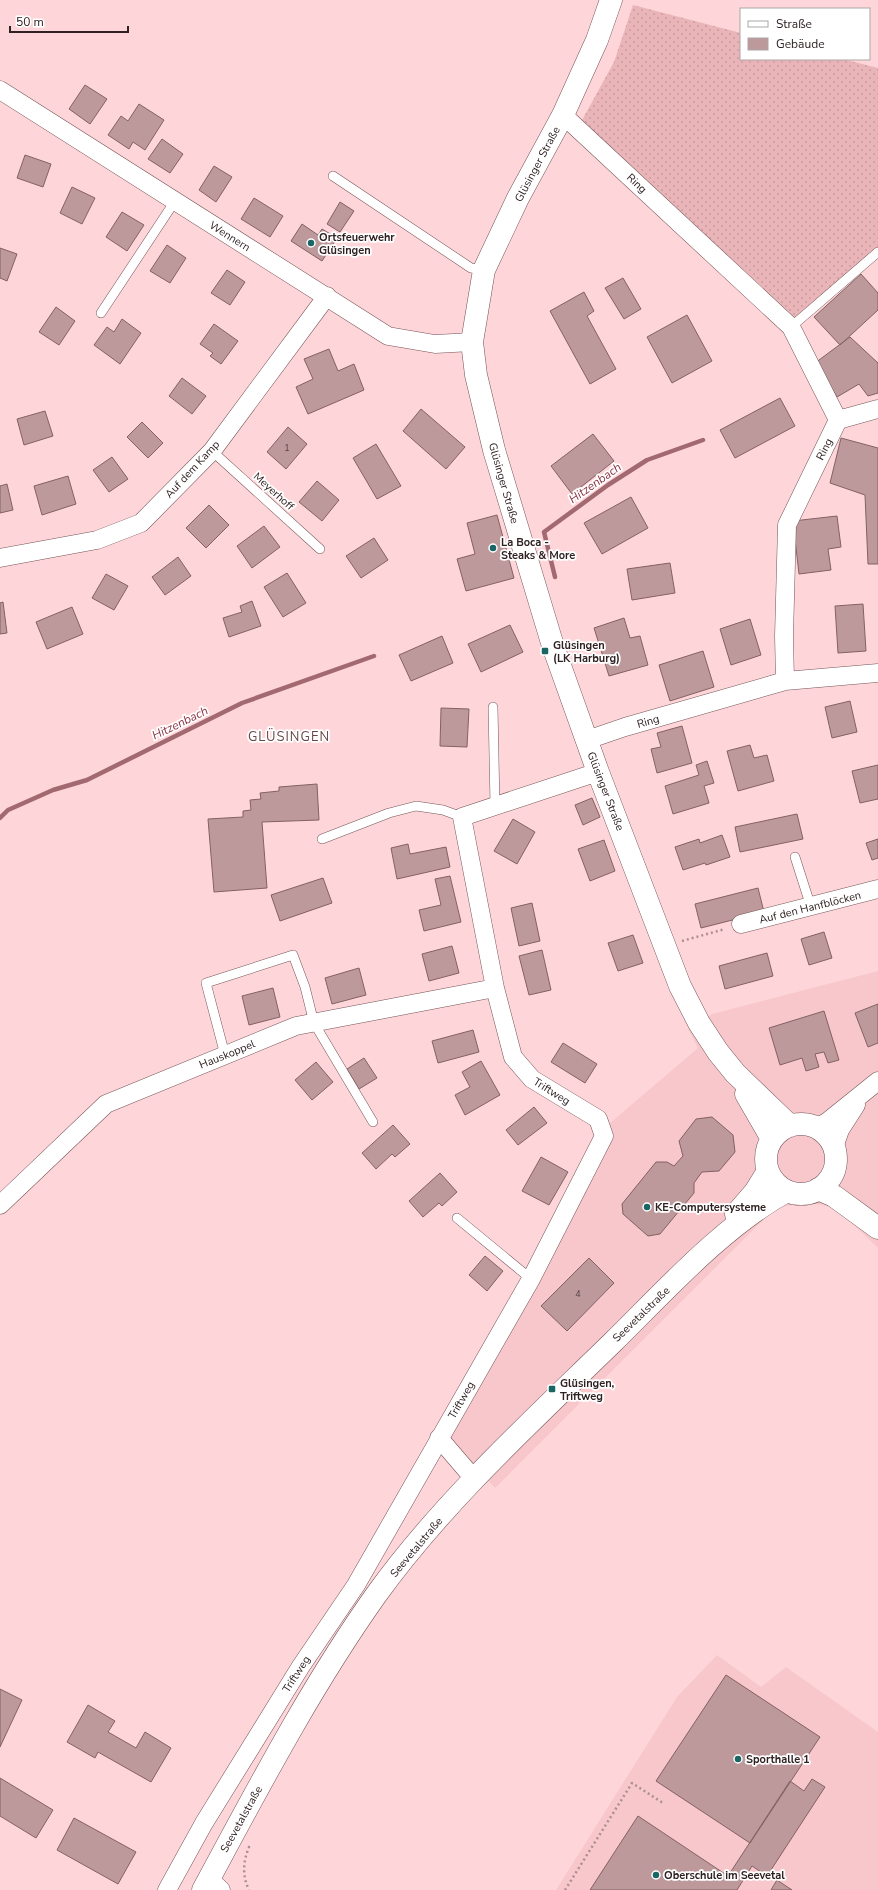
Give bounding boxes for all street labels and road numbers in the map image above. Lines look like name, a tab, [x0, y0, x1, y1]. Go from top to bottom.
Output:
street label: Glüsinger Straße	[511, 124, 564, 205]
street label: Ring	[623, 170, 650, 197]
street label: Wennern	[206, 218, 253, 255]
street label: Ring	[813, 436, 836, 463]
street label: Auf dem Kamp	[162, 437, 223, 501]
street label: Glüsinger Straße	[485, 441, 522, 525]
street label: Meyerhoff	[250, 469, 298, 514]
street label: Ring	[635, 711, 661, 732]
street label: Glüsinger Straße	[584, 750, 628, 833]
street label: Auf den Hanfblöcken	[758, 888, 863, 927]
street label: Hauskoppel	[197, 1036, 258, 1072]
street label: Triftweg	[530, 1074, 573, 1109]
street label: Seevetalstraße	[609, 1283, 673, 1346]
street label: Triftweg	[445, 1379, 478, 1422]
street label: Seevetalstraße	[387, 1514, 446, 1581]
street label: Triftweg	[279, 1653, 314, 1696]
street label: Seevetalstraße	[217, 1783, 266, 1855]

